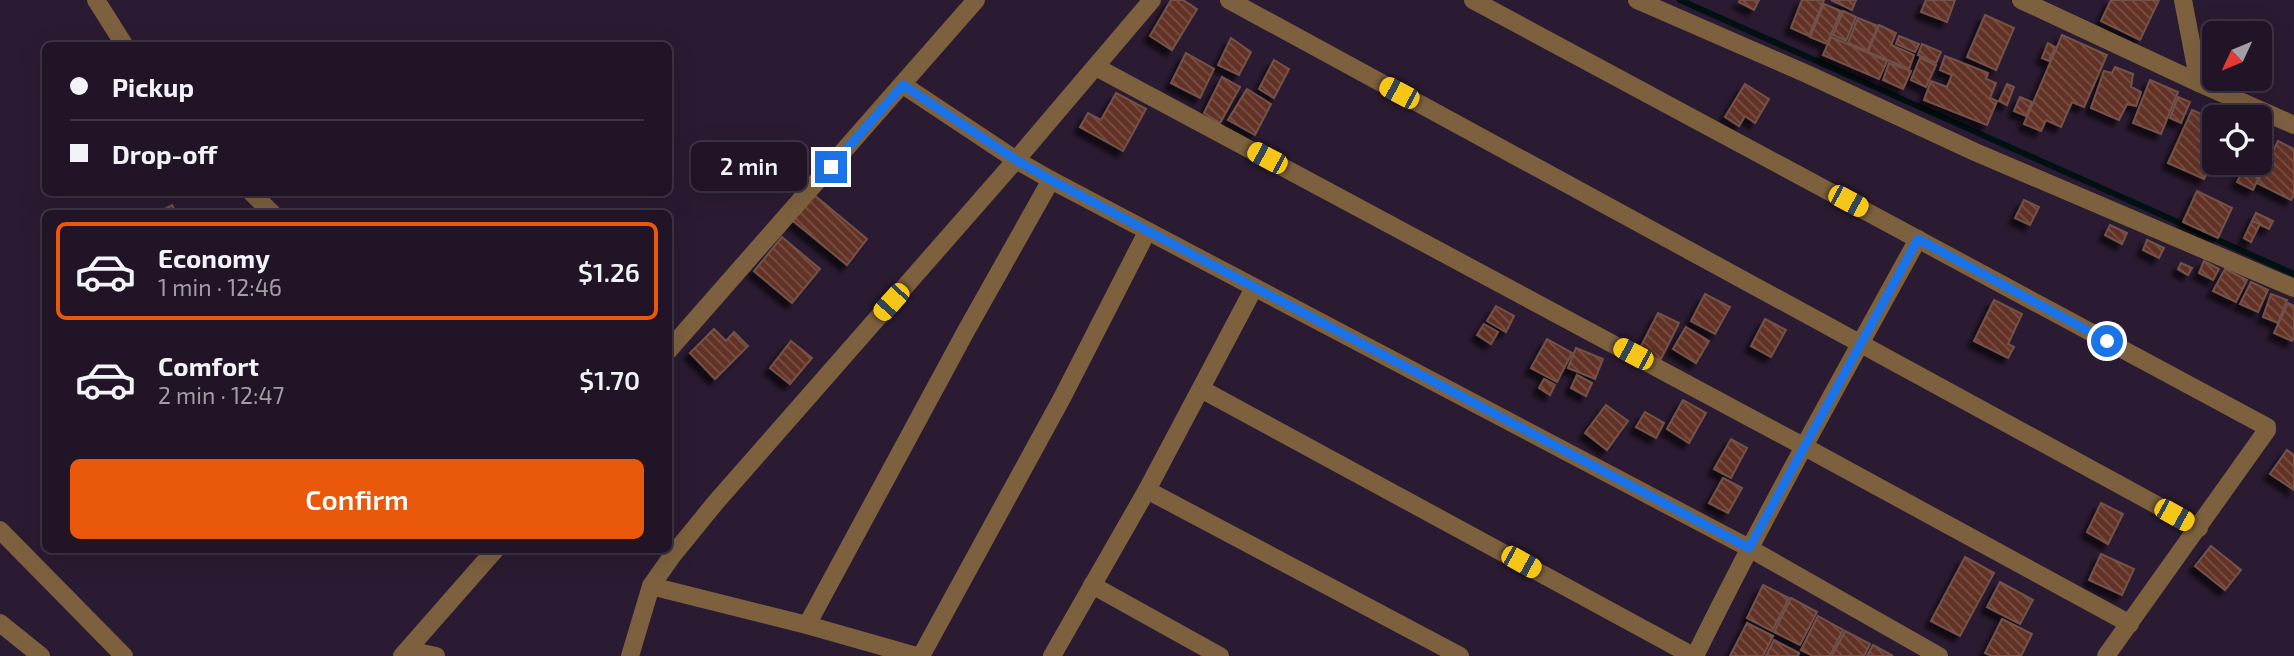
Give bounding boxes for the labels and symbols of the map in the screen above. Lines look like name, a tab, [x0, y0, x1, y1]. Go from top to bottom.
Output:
north arrow	[2202, 21, 2272, 91]
car	[1376, 74, 1423, 112]
car	[1244, 139, 1291, 177]
callout: 2 min	[691, 142, 806, 192]
route end	[815, 151, 847, 183]
car	[1825, 182, 1872, 220]
car	[870, 279, 913, 325]
route start	[2091, 325, 2123, 357]
car	[1610, 335, 1657, 373]
car	[2151, 496, 2198, 534]
car	[1498, 543, 1545, 581]

